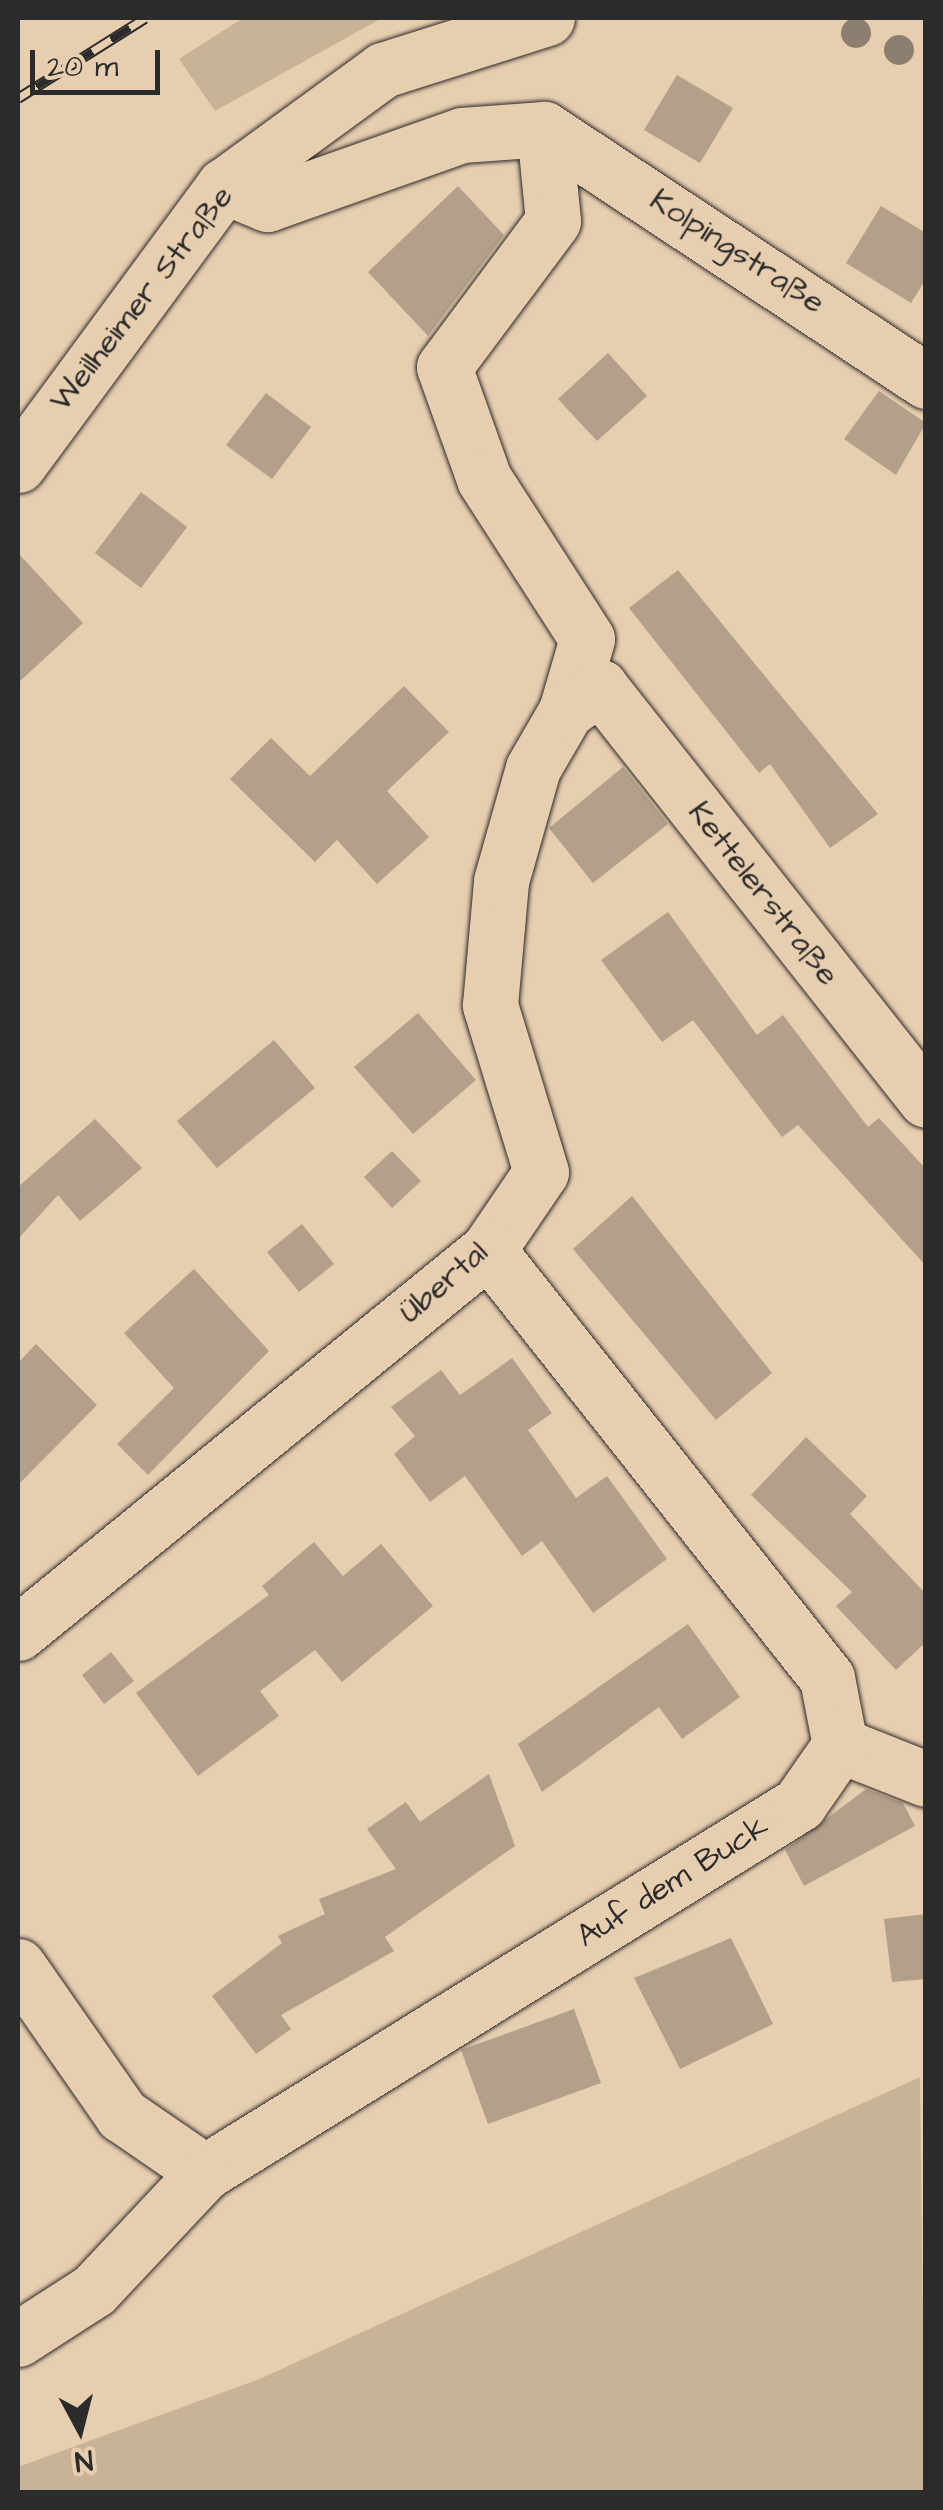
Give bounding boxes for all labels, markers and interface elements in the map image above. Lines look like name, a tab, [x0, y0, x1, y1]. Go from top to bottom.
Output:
scale bar	[35, 30, 165, 92]
text: 20 m	[47, 46, 118, 88]
street label: Weilheimer Straße	[42, 179, 242, 419]
street label: Kolpingstraße	[642, 181, 832, 323]
street label: Kettelerstraße	[679, 794, 847, 994]
street label: Übertal	[392, 1234, 496, 1332]
street label: Auf dem Buck	[570, 1808, 776, 1956]
north arrow	[30, 2380, 130, 2480]
text: N	[73, 2440, 95, 2481]

